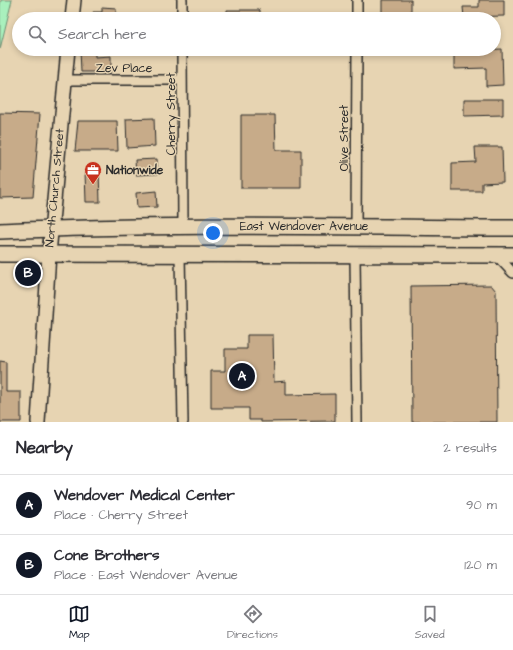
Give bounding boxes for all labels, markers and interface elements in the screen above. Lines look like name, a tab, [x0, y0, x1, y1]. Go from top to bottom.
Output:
search box	[12, 12, 501, 56]
icon: search	[26, 23, 48, 45]
text: Search here	[58, 24, 147, 45]
street label: Zev Place	[96, 60, 153, 77]
street label: Cherry Street	[163, 73, 181, 155]
street label: Olive Street	[336, 105, 353, 171]
street label: North Church Street	[41, 128, 69, 248]
office icon: Nationwide	[83, 160, 103, 185]
place label: Nationwide	[106, 162, 164, 179]
street label: East Wendover Avenue	[240, 218, 369, 235]
your location	[203, 223, 223, 243]
pin: B	[15, 258, 41, 288]
pin: A	[229, 361, 255, 391]
text: Nearby	[16, 436, 73, 460]
text: 2 results	[443, 439, 497, 457]
text: Wendover Medical Center	[54, 485, 235, 506]
text: A	[25, 496, 33, 514]
text: 90 m	[466, 496, 497, 514]
text: Place · Cherry Street	[54, 506, 188, 524]
text: Cone Brothers	[54, 545, 159, 566]
text: B	[24, 556, 34, 574]
text: 120 m	[464, 556, 497, 574]
text: Place · East Wendover Avenue	[54, 566, 238, 584]
tab: Map	[68, 603, 90, 642]
tab: Directions	[227, 603, 278, 642]
tab: Saved	[415, 603, 445, 642]

